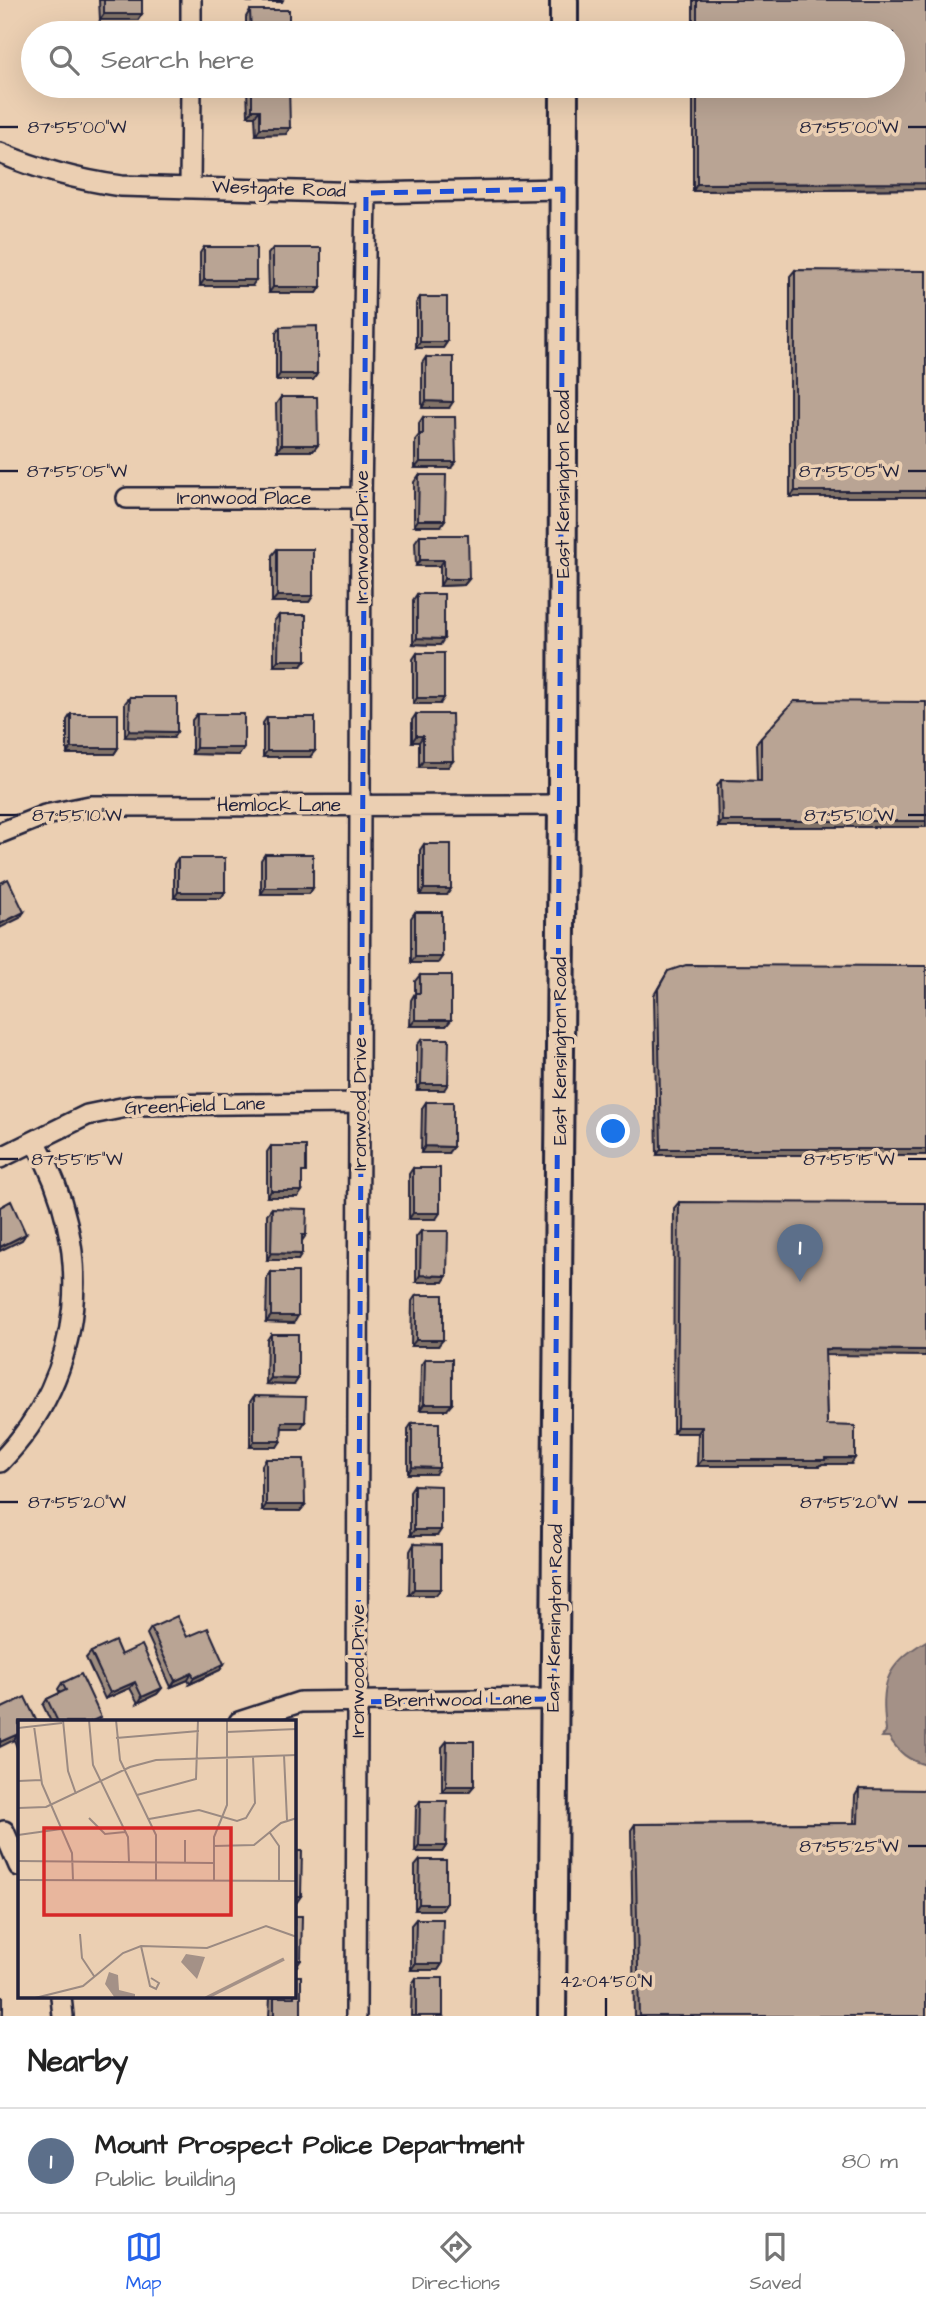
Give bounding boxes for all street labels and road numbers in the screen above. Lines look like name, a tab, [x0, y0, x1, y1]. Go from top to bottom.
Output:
street label: Westgate Road	[212, 173, 347, 206]
street label: East Kensington Road	[550, 390, 578, 578]
street label: Ironwood Drive	[349, 470, 376, 604]
street label: Ironwood Place	[177, 485, 311, 512]
street label: Hemlock Lane	[217, 792, 341, 819]
street label: East Kensington Road	[547, 957, 575, 1145]
street label: Ironwood Drive	[347, 1037, 374, 1171]
street label: Greenfield Lane	[124, 1090, 266, 1122]
street label: East Kensington Road	[540, 1524, 571, 1712]
street label: Ironwood Drive	[345, 1604, 372, 1738]
street label: Brentwood Lane	[384, 1685, 532, 1715]

